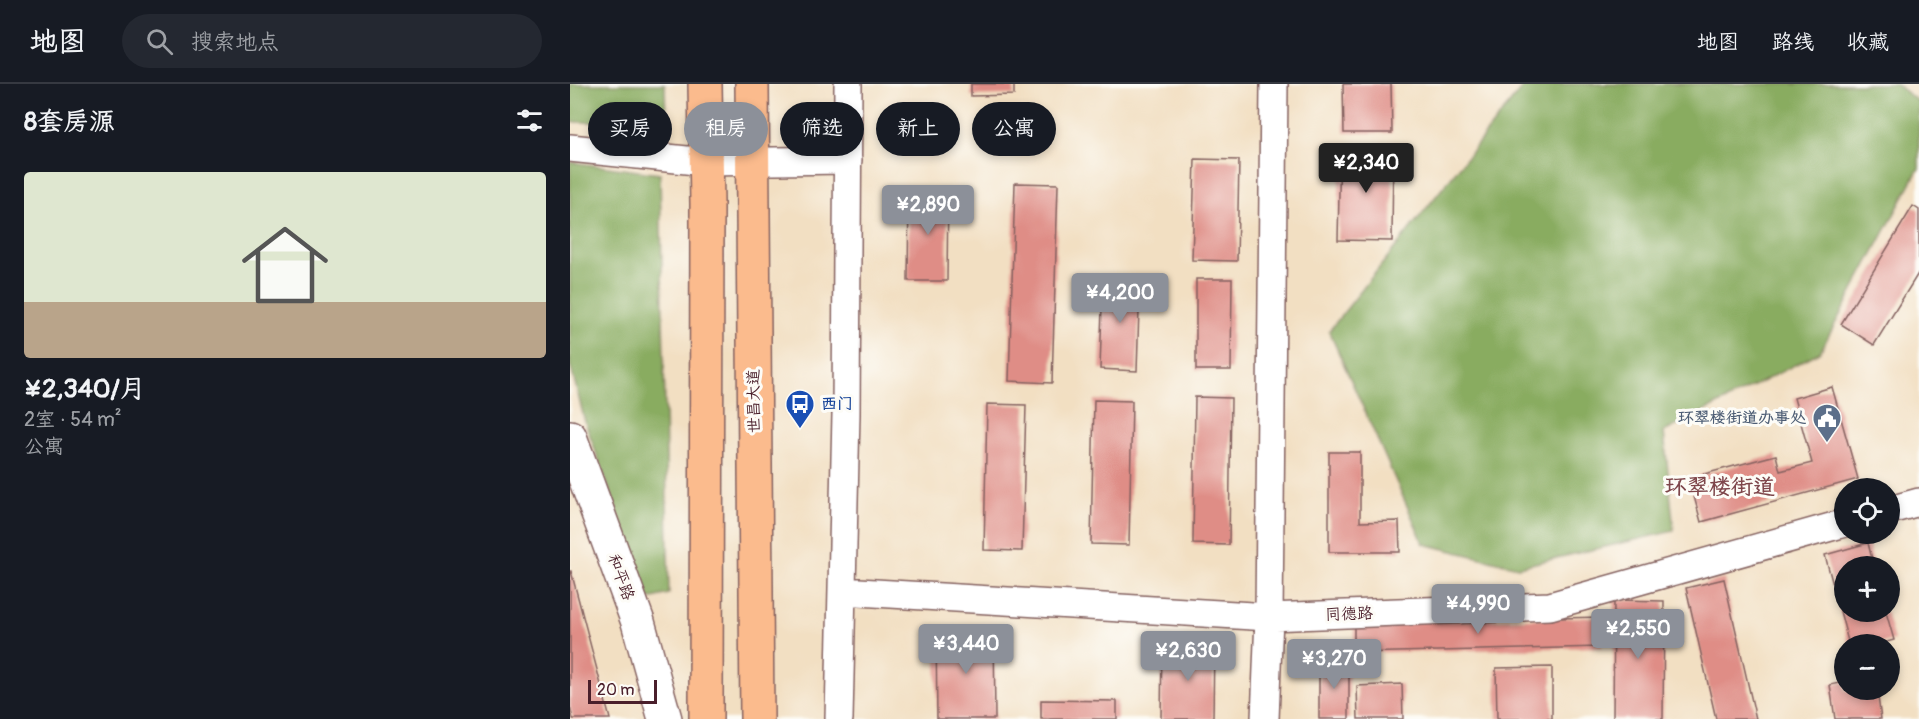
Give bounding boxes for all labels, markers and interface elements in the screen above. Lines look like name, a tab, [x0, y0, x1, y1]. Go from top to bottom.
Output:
search box	[122, 14, 542, 68]
text: 地图	[30, 25, 86, 60]
icon: search	[143, 25, 176, 58]
text: 搜索地点	[191, 28, 279, 56]
text: 地图	[1697, 29, 1739, 56]
text: 路线	[1772, 29, 1814, 56]
text: 收藏	[1847, 29, 1889, 56]
chip: 买房	[588, 102, 672, 156]
chip: 租房	[684, 102, 768, 156]
chip: 筛选	[780, 102, 864, 156]
chip: 新上	[876, 102, 960, 156]
chip: 公寓	[972, 102, 1056, 156]
icon: filters	[513, 104, 546, 137]
text: 8套房源	[24, 106, 115, 138]
pin: ¥2,340	[1317, 143, 1415, 194]
text: ¥2,340	[1333, 150, 1399, 175]
pin: ¥2,890	[879, 185, 977, 236]
text: ¥2,890	[896, 192, 960, 217]
icon: home	[231, 211, 339, 319]
pin: ¥4,200	[1071, 273, 1169, 324]
text: ¥4,200	[1085, 280, 1155, 305]
street label: 世昌大道	[743, 369, 765, 433]
text: ¥2,340/月	[24, 373, 146, 405]
bus stop icon: 西门	[784, 388, 816, 430]
place label: 西门	[821, 394, 853, 414]
public building icon: 环翠楼街道办事处	[1811, 402, 1843, 444]
text: 2室 · 54 m²	[24, 407, 122, 432]
place label: 环翠楼街道办事处	[1678, 408, 1807, 428]
text: 公寓	[24, 434, 64, 459]
district label: 环翠楼街道	[1665, 473, 1775, 501]
map controls	[1834, 478, 1900, 700]
button: locate	[1834, 478, 1900, 544]
street label: 和平路	[603, 551, 639, 603]
button: +	[1834, 556, 1900, 622]
pin: ¥4,990	[1429, 584, 1527, 635]
text: ¥4,990	[1446, 591, 1510, 616]
street label: 同德路	[1325, 603, 1373, 625]
pin: ¥2,550	[1589, 609, 1687, 660]
text: ¥2,550	[1605, 616, 1671, 641]
pin: ¥3,440	[917, 624, 1015, 675]
text: ¥3,440	[933, 631, 999, 656]
pin: ¥2,630	[1139, 631, 1237, 682]
button: −	[1834, 634, 1900, 700]
text: ¥2,630	[1155, 638, 1221, 663]
pin: ¥3,270	[1285, 639, 1383, 690]
text: ¥3,270	[1301, 646, 1367, 671]
scale bar	[588, 677, 657, 704]
text: 20 m	[597, 680, 635, 700]

